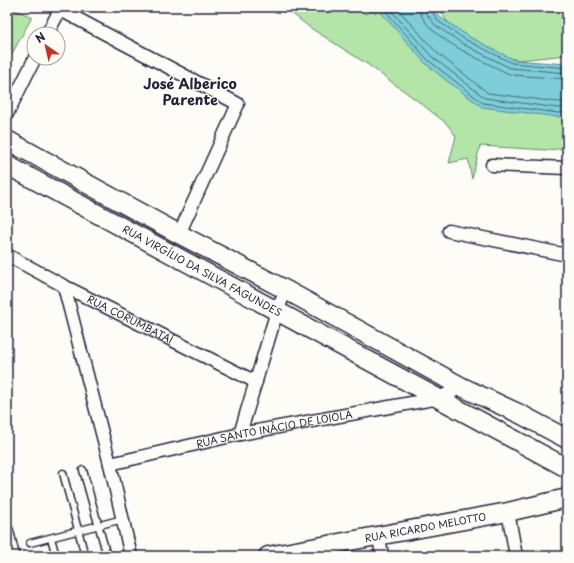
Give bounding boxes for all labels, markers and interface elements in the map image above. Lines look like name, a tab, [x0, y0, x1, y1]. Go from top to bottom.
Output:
north arrow	[26, 26, 66, 66]
text: N	[32, 28, 49, 47]
district label: José Alberico Parente	[143, 73, 237, 110]
street label: RUA VIRGÍLIO DA SILVA FAGUNDES	[120, 221, 285, 319]
street label: RUA CORUMBATAÍ	[85, 291, 177, 347]
street label: RUA SANTO INÁCIO DE LOIOLA	[195, 406, 353, 451]
street label: RUA RICARDO MELOTTO	[363, 508, 487, 545]

